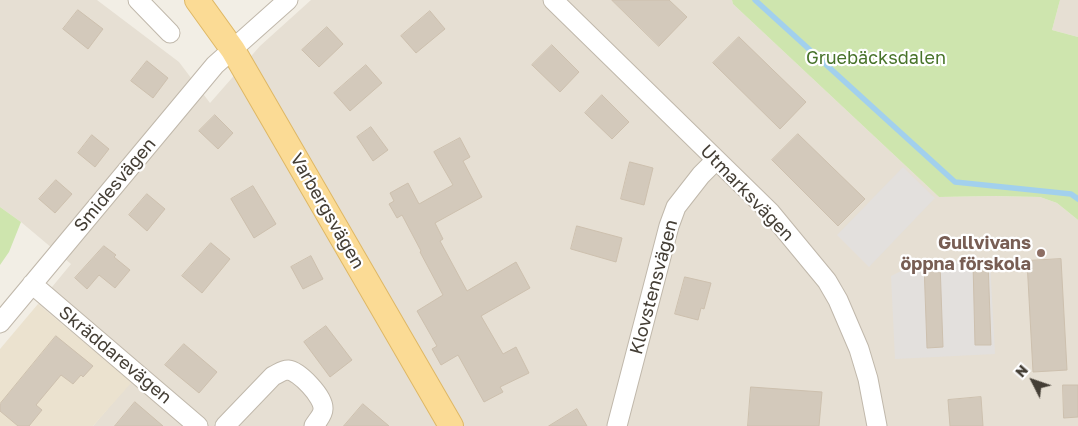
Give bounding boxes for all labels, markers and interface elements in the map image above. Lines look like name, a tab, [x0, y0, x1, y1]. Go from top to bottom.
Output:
park label: Gruebäcksdalen	[806, 47, 946, 69]
street label: Smidesvägen	[70, 134, 160, 236]
street label: Utmarksvägen	[696, 140, 798, 246]
street label: Varbergsvägen	[285, 149, 369, 273]
street label: Klovstensvägen	[626, 217, 682, 357]
place label: Gullvivans öppna förskola	[901, 232, 1031, 274]
marker: Gullvivans öppna förskola	[1035, 247, 1047, 259]
street label: Skräddarevägen	[54, 302, 176, 408]
north arrow	[1008, 356, 1058, 406]
text: N	[1011, 361, 1031, 380]

